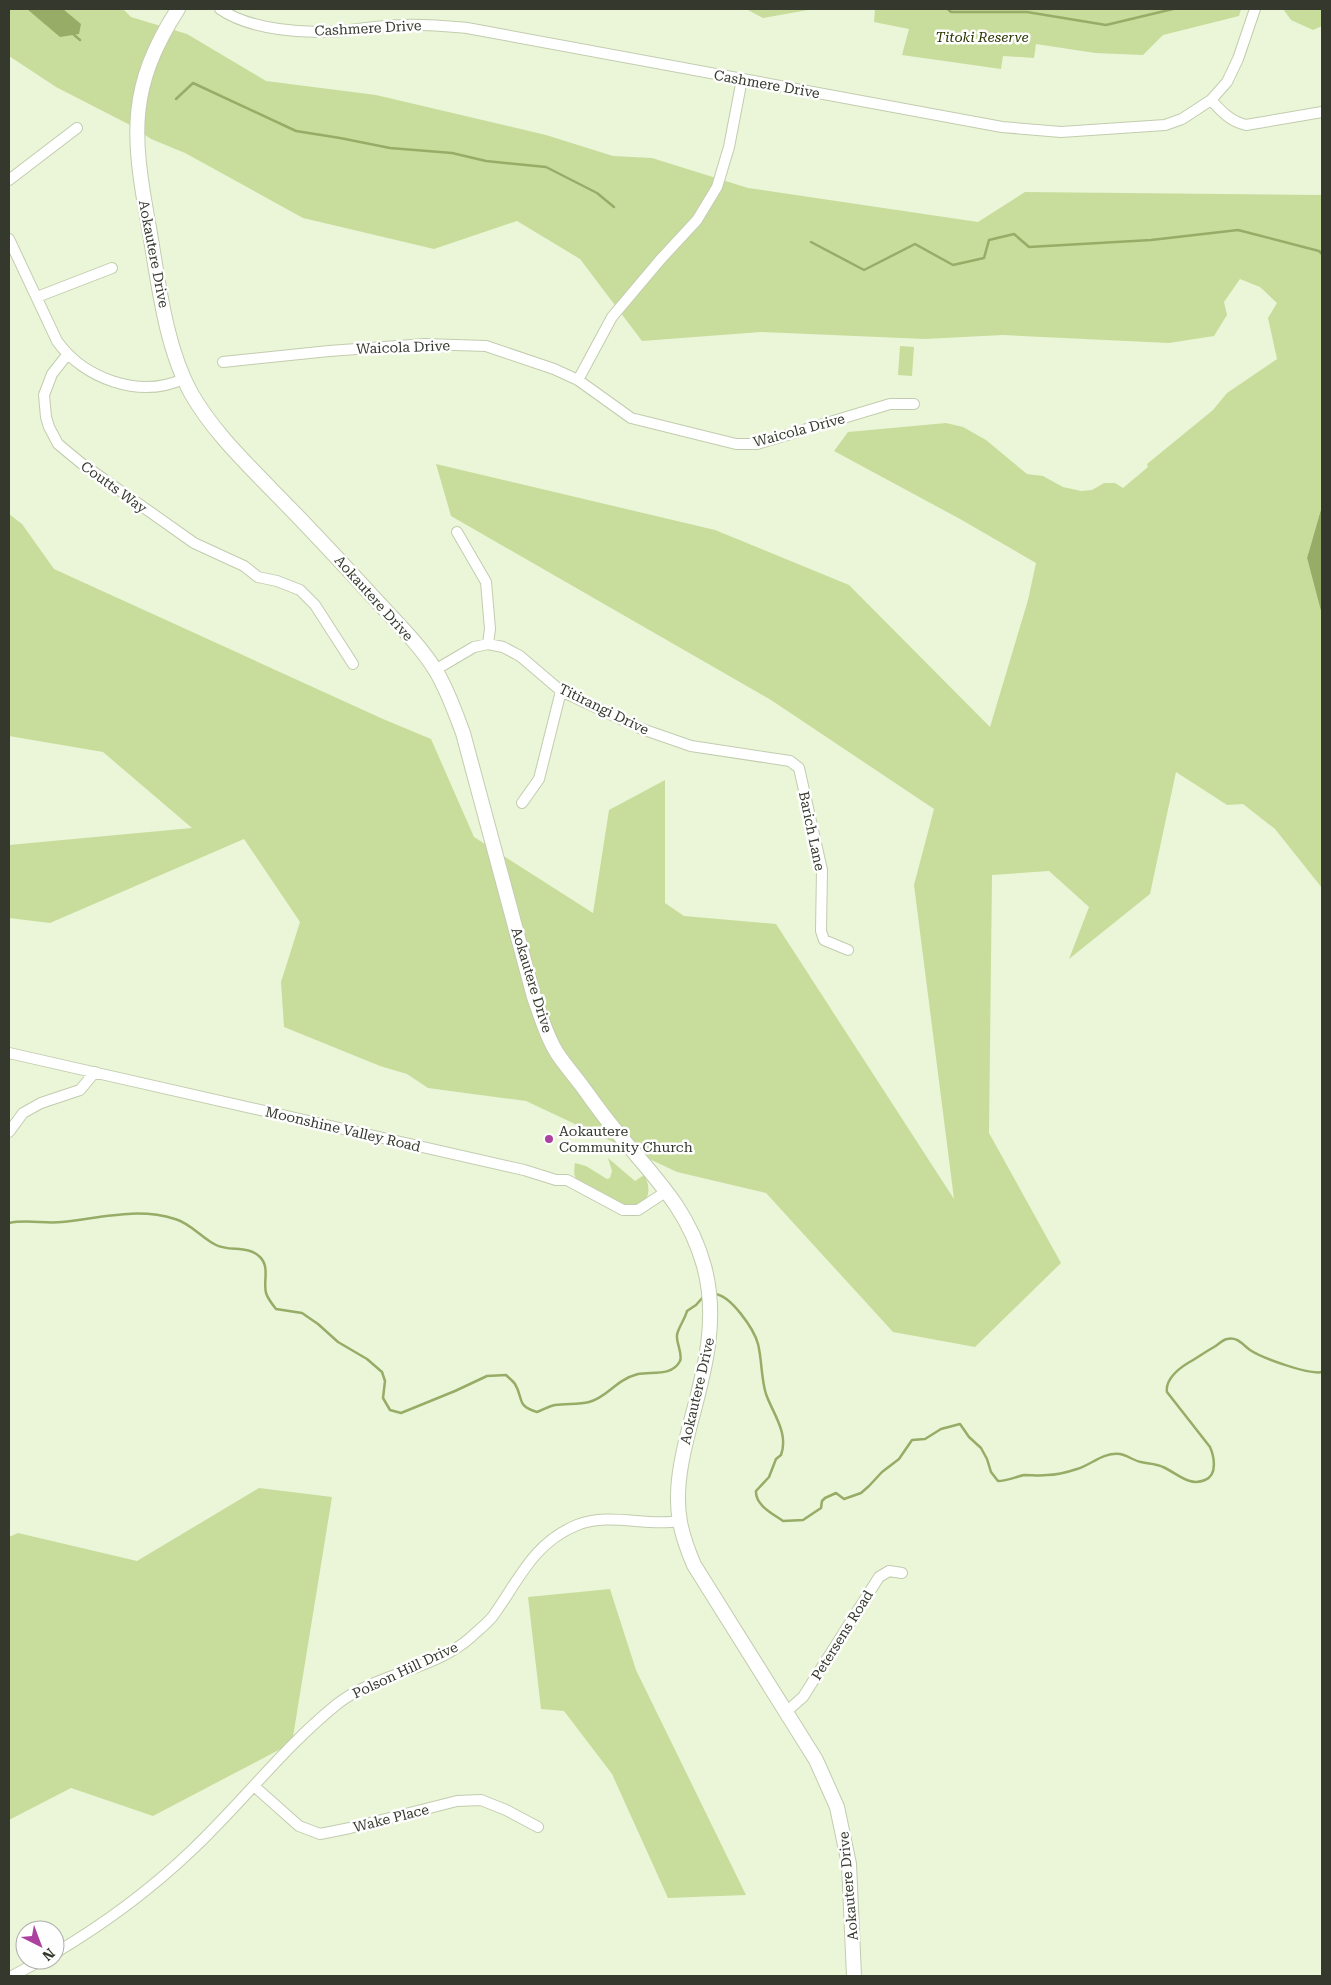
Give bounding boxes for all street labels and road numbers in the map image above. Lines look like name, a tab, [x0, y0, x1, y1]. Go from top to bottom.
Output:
street label: Cashmere Drive	[314, 17, 422, 39]
street label: Cashmere Drive	[713, 67, 821, 101]
street label: Aokautere Drive	[136, 199, 172, 309]
street label: Waicola Drive	[356, 337, 451, 357]
street label: Waicola Drive	[751, 410, 847, 450]
street label: Coutts Way	[78, 458, 151, 517]
street label: Aokautere Drive	[332, 552, 417, 644]
street label: Titirangi Drive	[556, 680, 652, 738]
street label: Barich Lane	[796, 790, 828, 872]
street label: Aokautere Drive	[508, 925, 556, 1035]
street label: Moonshine Valley Road	[264, 1103, 422, 1155]
street label: Aokautere Drive	[677, 1336, 717, 1446]
street label: Petersens Road	[808, 1587, 876, 1683]
street label: Polson Hill Drive	[350, 1638, 460, 1701]
street label: Wake Place	[352, 1801, 431, 1835]
street label: Aokautere Drive	[835, 1831, 861, 1941]

